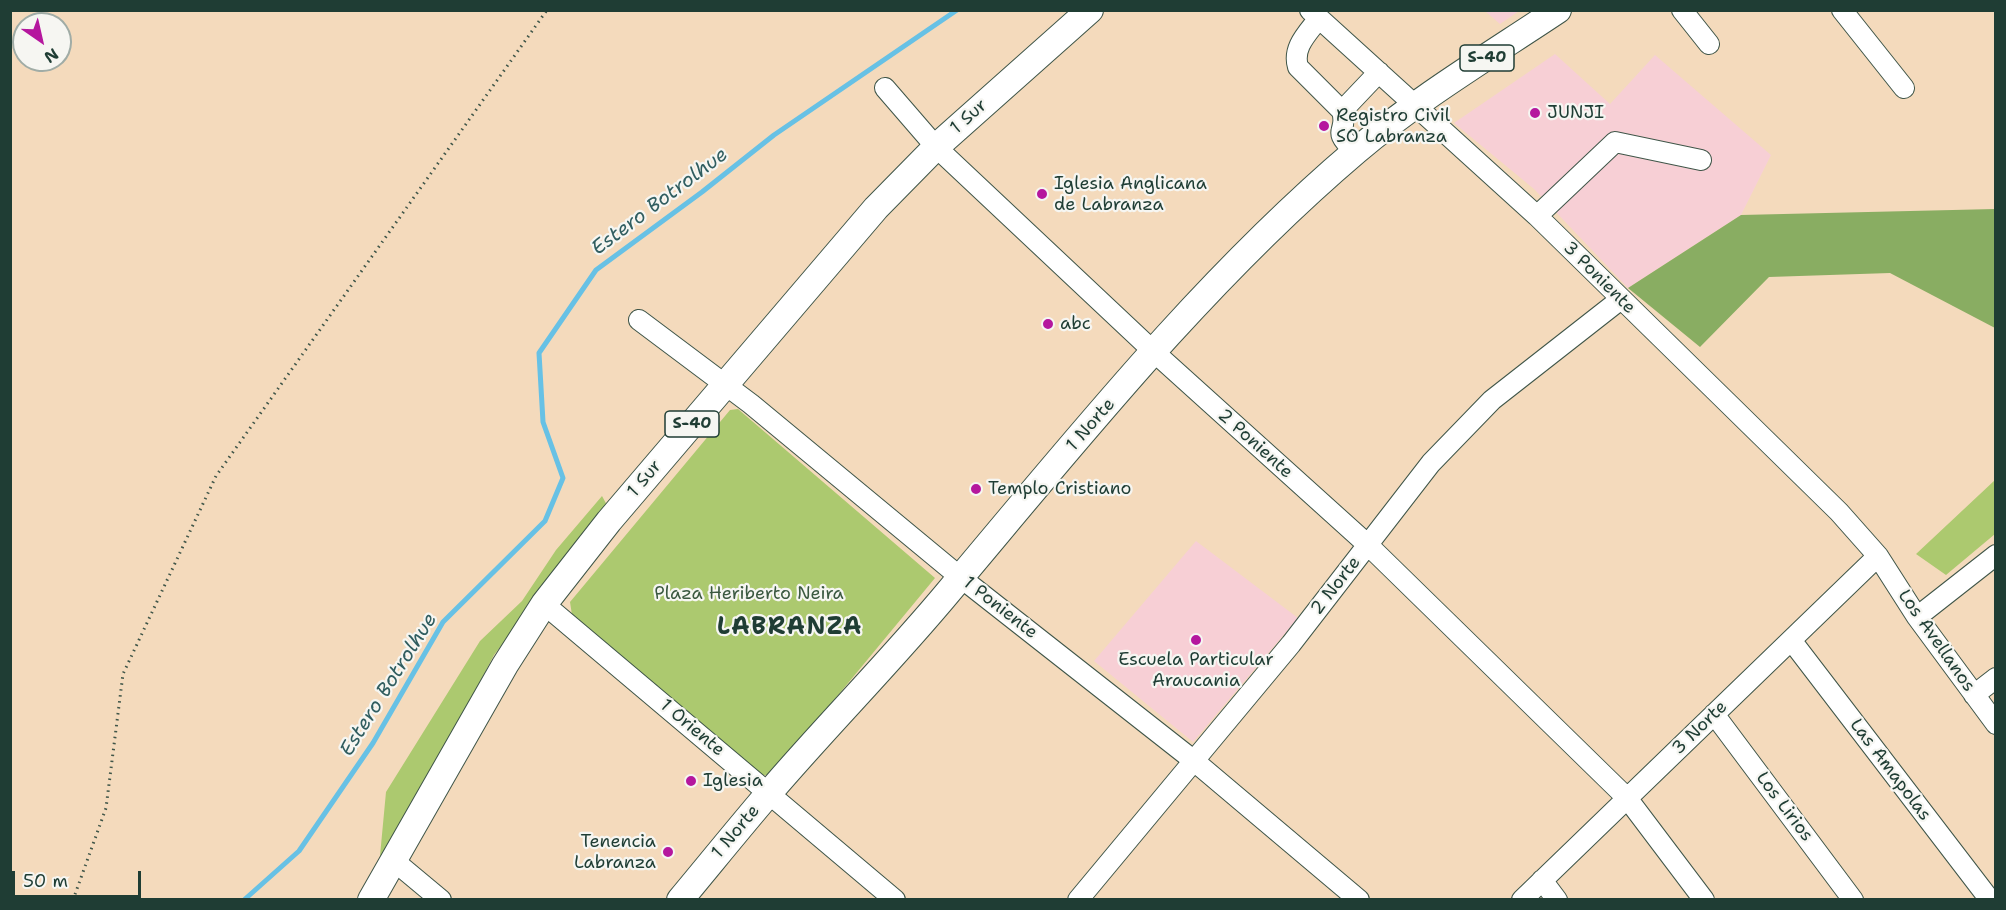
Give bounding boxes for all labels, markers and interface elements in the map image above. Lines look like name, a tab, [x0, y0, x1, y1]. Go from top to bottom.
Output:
north arrow	[12, 12, 72, 72]
text: N	[40, 43, 62, 68]
road number: S-40	[1460, 45, 1514, 71]
street label: 1 Sur	[946, 95, 992, 139]
place label: JUNJI	[1547, 102, 1604, 124]
place label: Registro Civil SO Labranza	[1336, 105, 1450, 148]
marker: JUNJI	[1528, 106, 1542, 120]
marker: Registro Civil SO Labranza	[1317, 119, 1331, 133]
water label: Estero Botrolhue	[587, 143, 733, 261]
place label: Iglesia Anglicana de Labranza	[1054, 173, 1207, 216]
marker: Iglesia Anglicana de Labranza	[1035, 187, 1049, 201]
street label: 3 Poniente	[1558, 237, 1640, 319]
place label: abc	[1060, 313, 1091, 335]
marker: abc	[1041, 317, 1055, 331]
street label: 1 Norte	[1062, 394, 1120, 456]
street label: 2 Poniente	[1213, 405, 1297, 483]
road number: S-40	[665, 411, 719, 437]
street label: 1 Sur	[623, 456, 667, 502]
place label: Templo Cristiano	[988, 478, 1132, 500]
marker: Templo Cristiano	[969, 482, 983, 496]
street label: 2 Norte	[1306, 552, 1366, 620]
street label: 1 Poniente	[959, 572, 1041, 644]
park label: Plaza Heriberto Neira	[654, 583, 844, 605]
street label: Los Avellanos	[1893, 586, 1979, 696]
water label: Estero Botrolhue	[335, 609, 443, 761]
district label: LABRANZA	[717, 614, 863, 642]
marker: Escuela Particular Araucania	[1189, 633, 1203, 647]
place label: Escuela Particular Araucania	[1118, 649, 1274, 692]
street label: 1 Oriente	[655, 695, 729, 761]
street label: 3 Norte	[1668, 696, 1732, 760]
street label: Las Amapolas	[1845, 715, 1935, 825]
street label: Los Lirios	[1751, 768, 1817, 846]
place label: Iglesia	[703, 770, 763, 792]
marker: Iglesia	[684, 774, 698, 788]
street label: 1 Norte	[707, 801, 765, 863]
place label: Tenencia Labranza	[574, 831, 656, 874]
marker: Tenencia Labranza	[661, 845, 675, 859]
scale bar	[15, 859, 144, 897]
text: 50 m	[23, 869, 68, 893]

